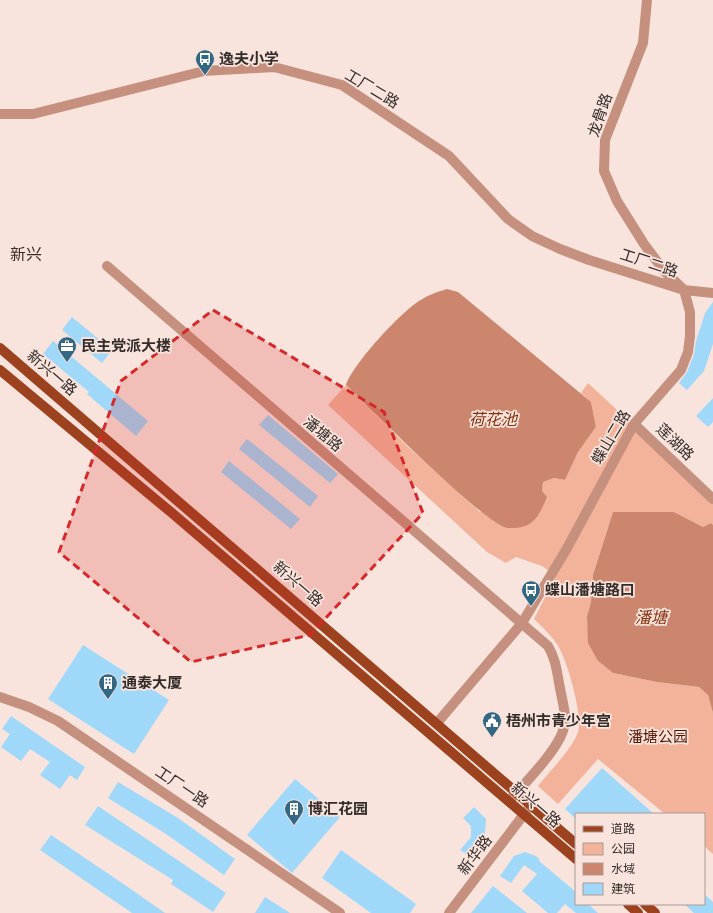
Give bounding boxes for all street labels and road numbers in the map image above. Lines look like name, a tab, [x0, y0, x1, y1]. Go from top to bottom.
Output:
street label: 工厂二路	[342, 66, 402, 112]
street label: 龙骨路	[584, 91, 616, 139]
street label: 工厂二路	[618, 245, 680, 281]
street label: 新兴一路	[23, 347, 81, 399]
street label: 蝶山二路	[588, 407, 634, 467]
street label: 潘塘路	[300, 413, 346, 455]
street label: 莲湖路	[653, 420, 697, 464]
street label: 新兴一路	[269, 558, 327, 610]
street label: 工厂一路	[152, 763, 212, 811]
street label: 新兴一路	[507, 779, 565, 831]
street label: 新华路	[454, 832, 496, 878]

